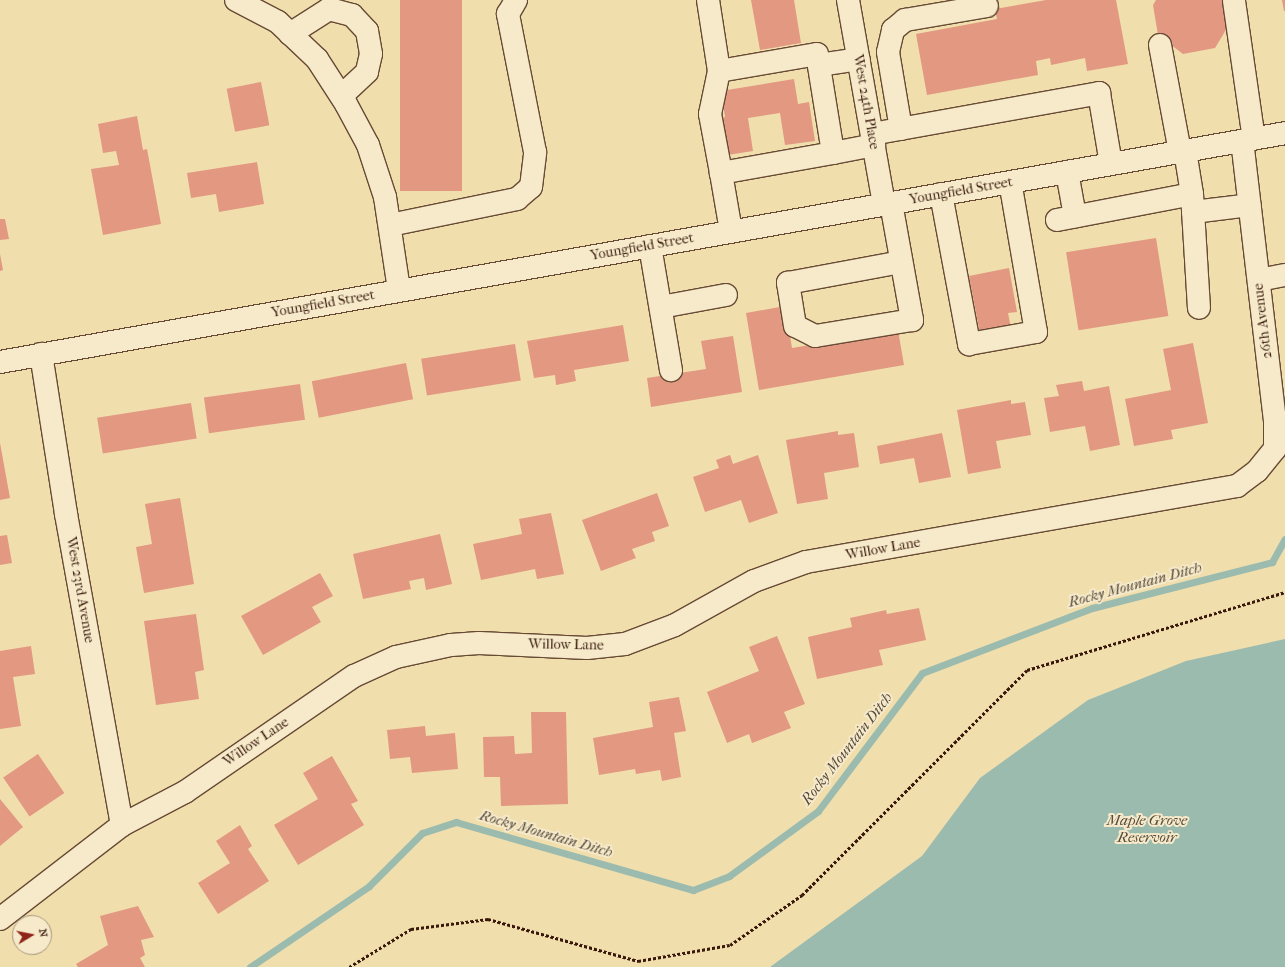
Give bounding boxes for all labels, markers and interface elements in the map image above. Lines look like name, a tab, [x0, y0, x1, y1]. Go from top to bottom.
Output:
street label: West 24th Place	[849, 53, 883, 151]
street label: Youngfield Street	[908, 174, 1014, 208]
street label: Youngfield Street	[589, 230, 695, 264]
street label: 26th Avenue	[1250, 282, 1276, 360]
street label: Youngfield Street	[270, 287, 376, 321]
street label: Willow Lane	[844, 534, 922, 564]
street label: West 23rd Avenue	[62, 536, 98, 644]
water label: Rocky Mountain Ditch	[1066, 559, 1204, 611]
street label: Willow Lane	[528, 636, 604, 654]
water label: Rocky Mountain Ditch	[798, 689, 896, 809]
street label: Willow Lane	[220, 714, 292, 770]
water label: Rocky Mountain Ditch	[477, 806, 615, 862]
water label: Maple Grove Reservoir	[1107, 811, 1187, 846]
north arrow	[12, 915, 52, 955]
text: N	[36, 928, 50, 938]

